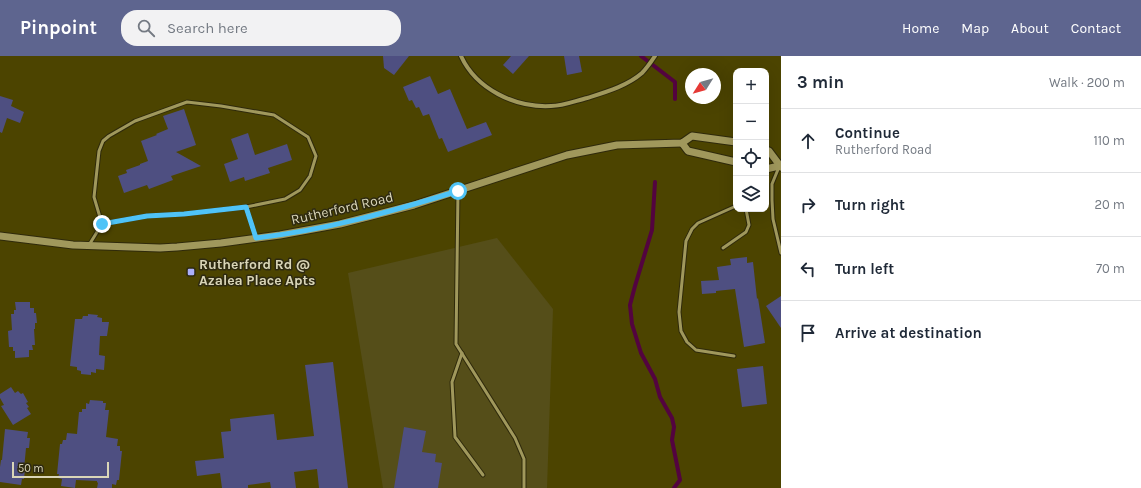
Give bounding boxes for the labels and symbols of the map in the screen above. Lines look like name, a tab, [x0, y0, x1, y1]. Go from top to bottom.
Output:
north arrow	[685, 68, 721, 104]
route start	[449, 182, 467, 200]
street label: Rutherford Road	[289, 188, 395, 229]
route end	[93, 215, 111, 233]
place label: Rutherford Rd @ Azalea Place Apts	[199, 256, 315, 289]
marker: Rutherford Rd @ Azalea Place Apts	[186, 267, 196, 277]
scale bar	[12, 460, 109, 479]

